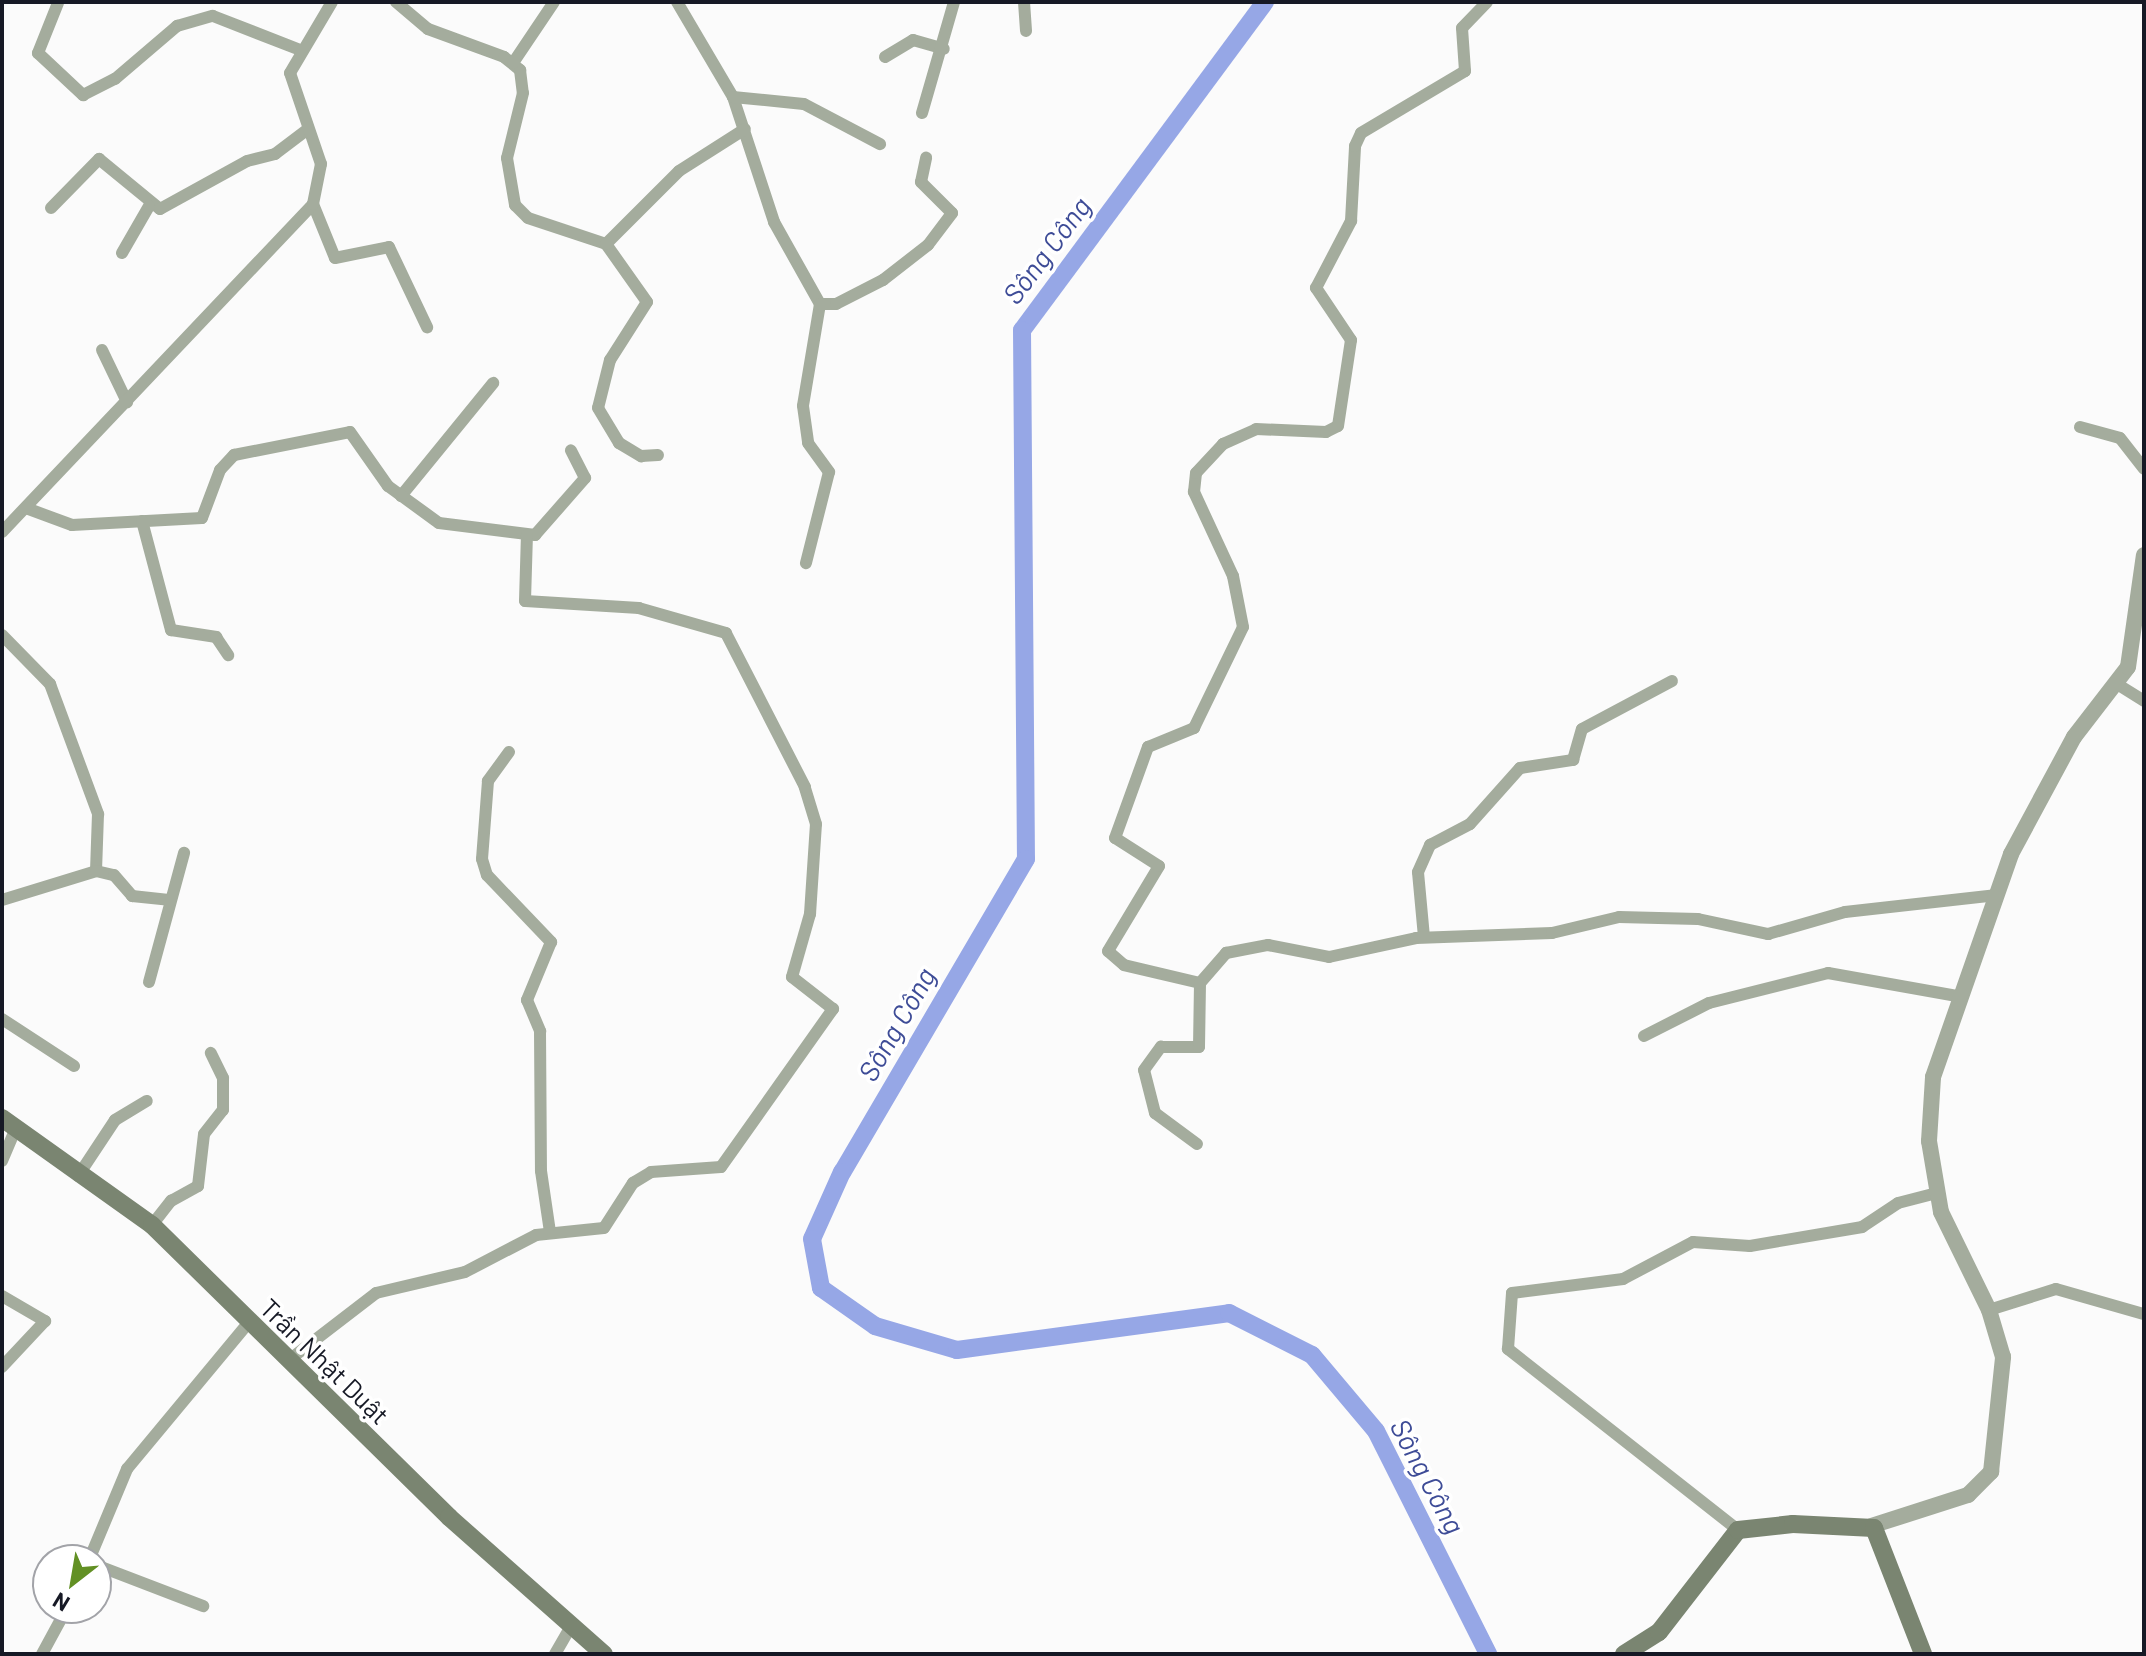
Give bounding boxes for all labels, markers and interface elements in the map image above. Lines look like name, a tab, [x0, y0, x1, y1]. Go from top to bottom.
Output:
water label: Sông Công	[995, 190, 1097, 310]
water label: Sông Công	[850, 961, 942, 1087]
street label: Trần Nhật Duật	[254, 1292, 396, 1430]
water label: Sông Công	[1384, 1413, 1472, 1539]
north arrow	[32, 1544, 112, 1624]
text: N	[48, 1588, 74, 1618]

